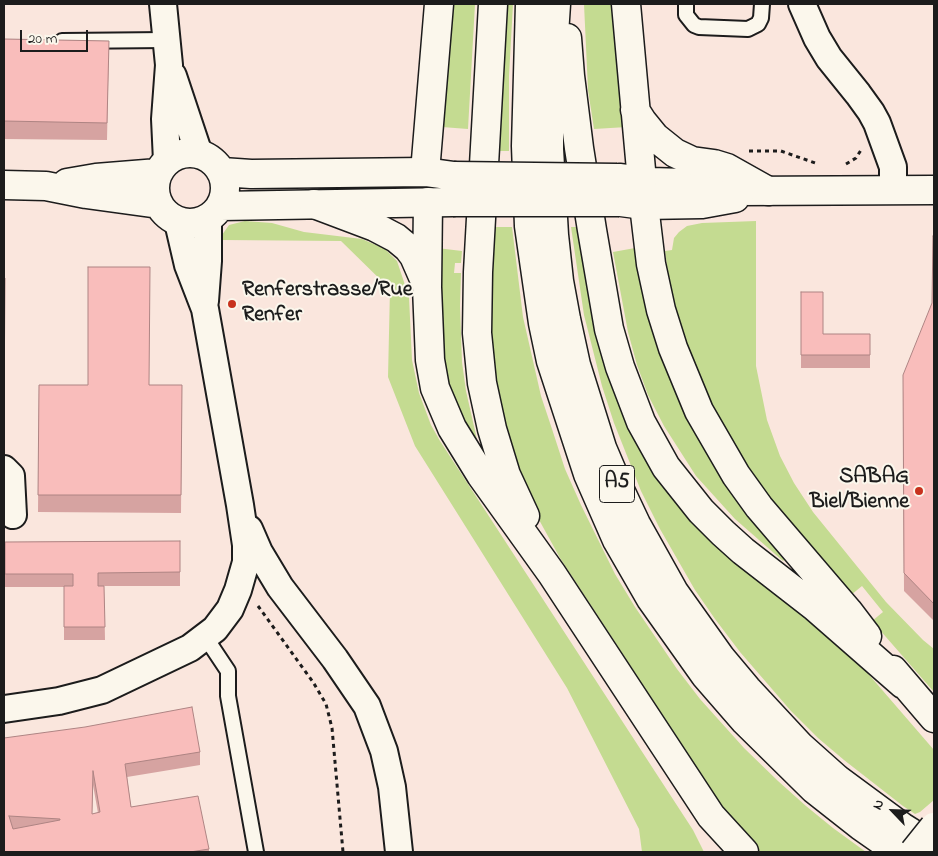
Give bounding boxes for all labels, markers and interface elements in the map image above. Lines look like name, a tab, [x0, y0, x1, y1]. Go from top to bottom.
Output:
scale bar	[22, 20, 90, 52]
text: 20 m	[28, 28, 57, 50]
place label: Renferstrasse/Rue Renfer	[242, 278, 413, 330]
marker: Renferstrasse/Rue Renfer	[226, 298, 238, 310]
place label: SABAG Biel/Bienne	[810, 465, 909, 516]
road number: A5	[600, 466, 634, 502]
marker: SABAG Biel/Bienne	[913, 485, 925, 497]
north arrow	[868, 786, 918, 836]
text: N	[867, 796, 890, 813]

